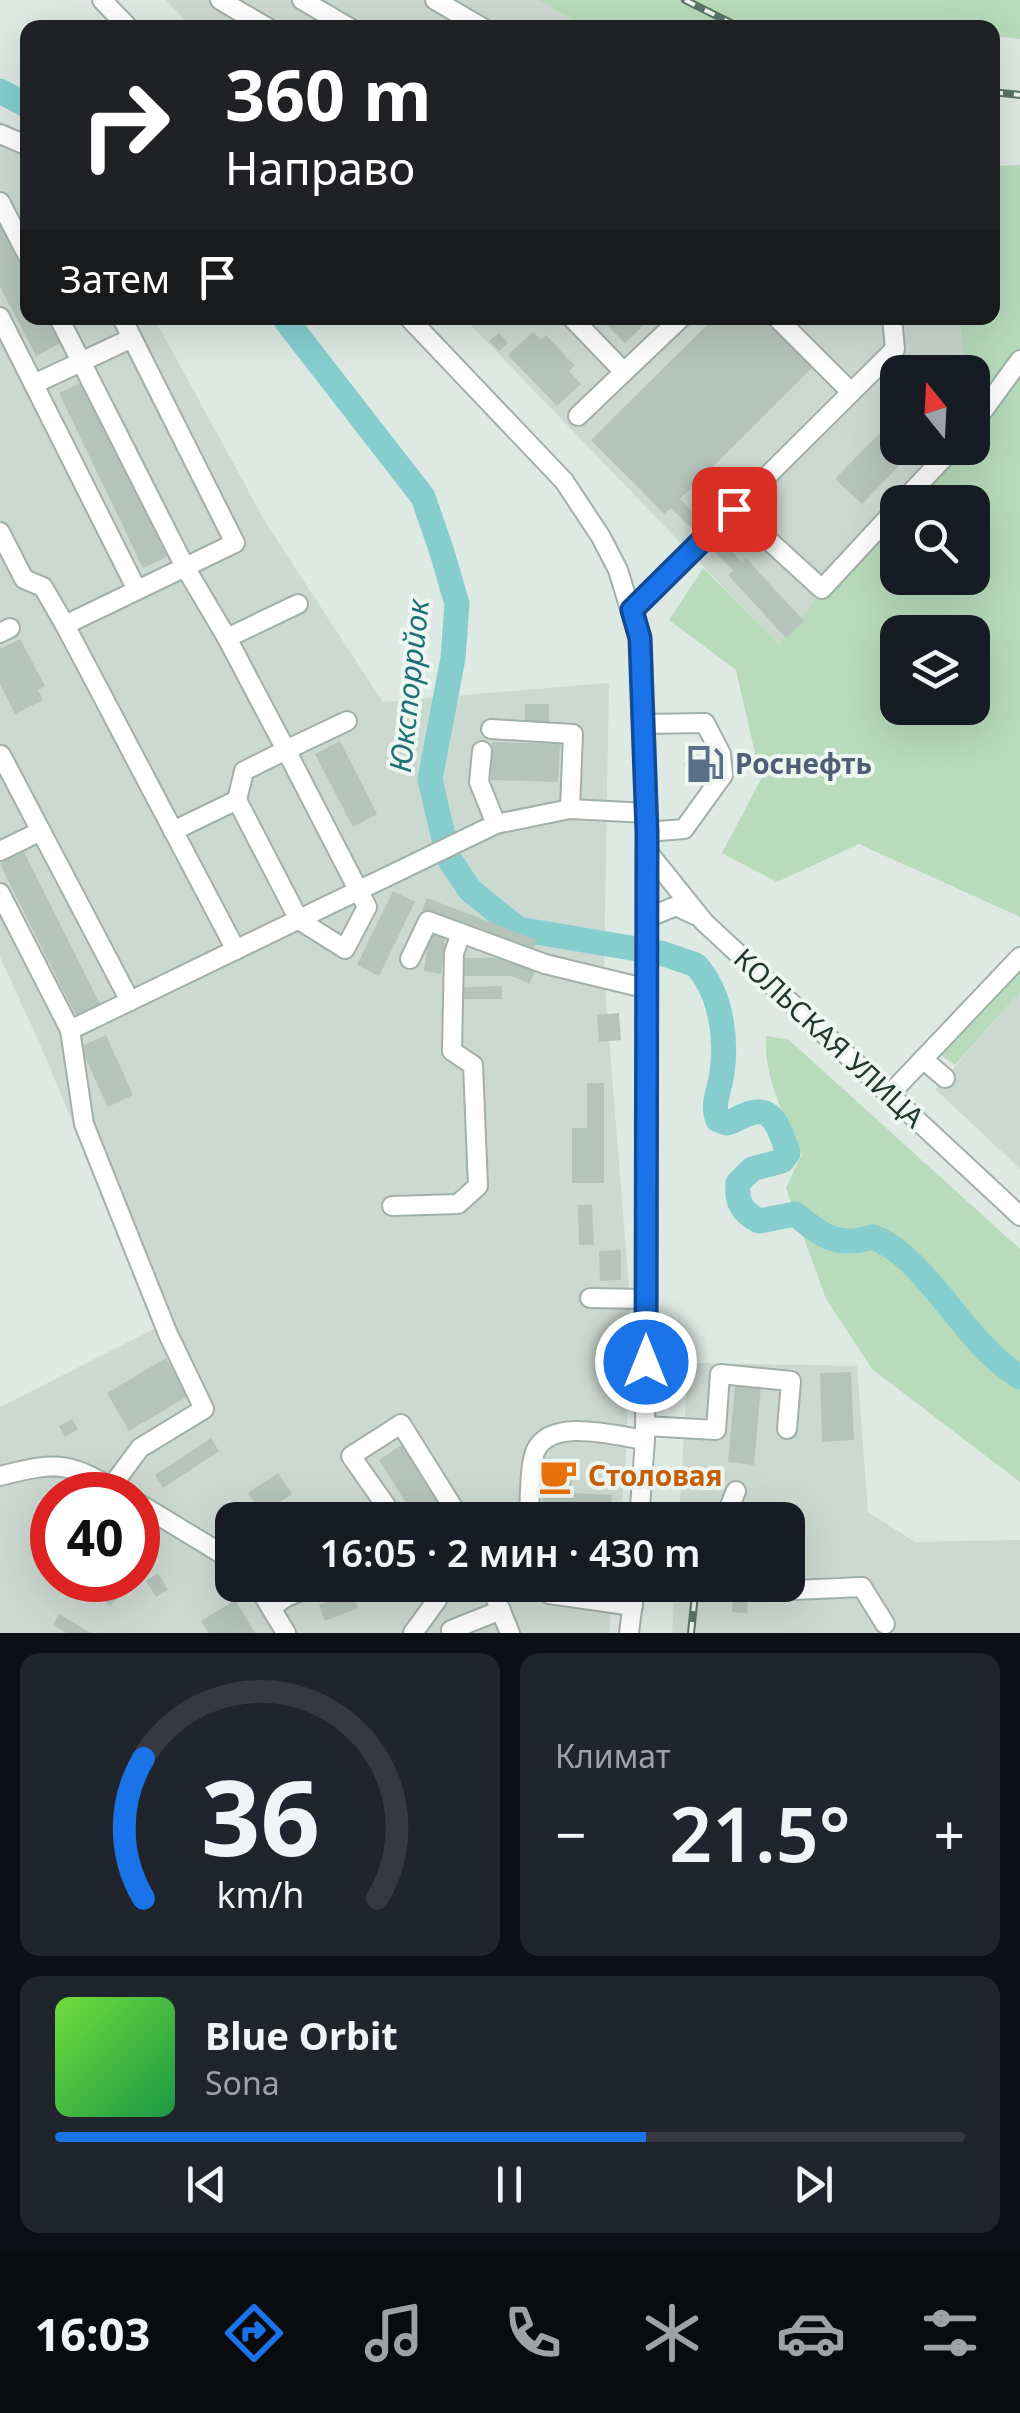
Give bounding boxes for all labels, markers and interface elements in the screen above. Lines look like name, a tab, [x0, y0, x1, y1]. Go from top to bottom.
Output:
text: 360 m	[225, 46, 432, 142]
icon: right	[60, 60, 190, 190]
text: Направо	[225, 137, 415, 198]
icon: arrive	[190, 250, 245, 305]
text: Затем	[60, 252, 170, 304]
north arrow	[880, 355, 990, 465]
map controls	[880, 355, 990, 725]
pin	[692, 467, 777, 552]
icon: arrive	[707, 482, 762, 537]
button: search	[880, 485, 990, 595]
water label: Юкспоррйок	[379, 596, 438, 774]
button: layers	[880, 615, 990, 725]
fuel station icon: Роснефть	[684, 743, 726, 785]
place label: Роснефть	[735, 744, 872, 782]
street label: КОЛЬСКАЯ УЛИЦА	[726, 939, 933, 1135]
position arrow	[594, 1310, 698, 1414]
cafe icon: Столовая	[537, 1455, 579, 1497]
place label: Столовая	[588, 1456, 722, 1494]
speed limit sign: 40	[30, 1472, 160, 1602]
text: 16:05 · 2 мин · 430 m	[319, 1526, 701, 1578]
text: Климат	[555, 1734, 671, 1777]
text: 36	[201, 1745, 319, 1886]
text: 21.5°	[669, 1782, 851, 1884]
text: −	[555, 1796, 586, 1871]
text: +	[934, 1796, 965, 1871]
text: km/h	[216, 1870, 304, 1918]
text: Blue Orbit	[205, 2009, 398, 2061]
text: Sona	[205, 2061, 280, 2104]
icon: previous	[179, 2157, 234, 2212]
icon: pause	[482, 2157, 537, 2212]
icon: next	[786, 2157, 841, 2212]
icon: directions	[219, 2298, 289, 2368]
icon: music	[359, 2298, 429, 2368]
icon: phone	[498, 2298, 568, 2368]
icon: climate	[637, 2298, 707, 2368]
icon: car	[776, 2298, 846, 2368]
icon: filters	[915, 2298, 985, 2368]
text: 16:03	[35, 2303, 150, 2364]

